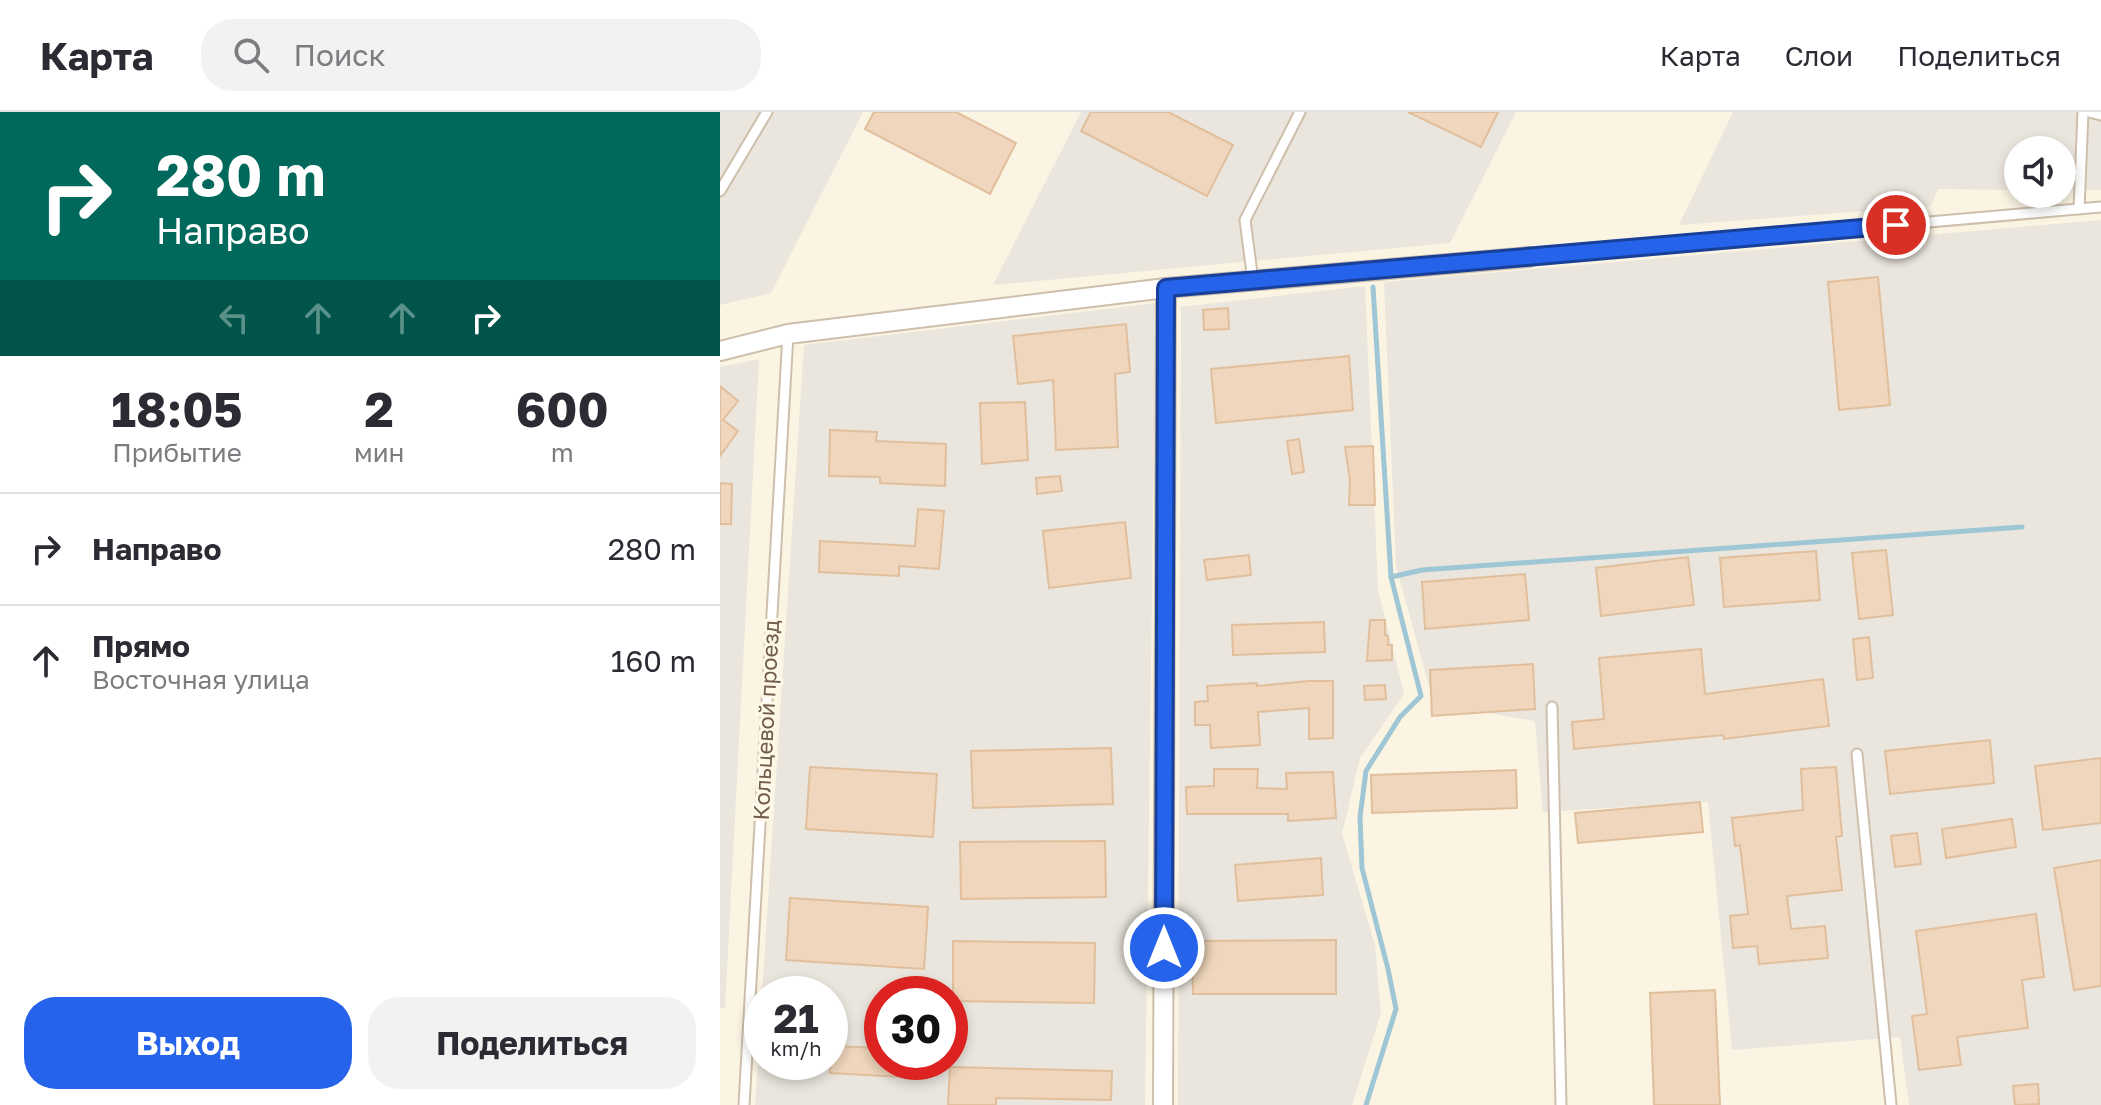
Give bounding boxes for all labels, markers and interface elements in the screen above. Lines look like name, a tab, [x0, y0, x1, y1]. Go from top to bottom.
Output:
search box	[201, 19, 761, 91]
text: Карта	[40, 33, 153, 78]
icon: search	[229, 33, 273, 77]
text: Поиск	[293, 37, 386, 73]
text: Карта	[1660, 39, 1741, 72]
text: Слои	[1785, 39, 1853, 72]
text: Поделиться	[1897, 39, 2061, 72]
map controls	[2004, 136, 2076, 208]
button: sound	[2004, 136, 2076, 208]
text: 280 m	[156, 141, 325, 208]
icon: right	[24, 144, 128, 248]
pin	[1862, 191, 1930, 259]
icon: arrive	[1874, 203, 1918, 247]
text: Направо	[156, 209, 310, 252]
icon: left	[212, 296, 256, 340]
icon: ahead	[296, 296, 340, 340]
icon: ahead	[380, 296, 424, 340]
icon: right	[464, 296, 508, 340]
text: 18:05	[111, 380, 243, 438]
text: 2	[365, 380, 394, 438]
text: 600	[516, 380, 609, 438]
text: Прибытие	[112, 437, 242, 468]
text: мин	[354, 437, 404, 468]
text: m	[551, 437, 574, 468]
icon: right	[24, 527, 68, 571]
text: Направо	[92, 531, 221, 567]
text: 280 m	[608, 531, 696, 567]
street label: Кольцевой проезд	[747, 619, 784, 821]
text: Прямо	[92, 628, 190, 664]
icon: ahead	[24, 639, 68, 683]
text: 160 m	[611, 643, 696, 679]
text: Восточная улица	[92, 664, 310, 695]
position arrow	[1122, 906, 1206, 990]
speed limit sign: 30	[864, 976, 968, 1080]
text: 21	[774, 994, 819, 1042]
button: Выход	[24, 997, 352, 1089]
button: Поделиться	[368, 997, 696, 1089]
text: km/h	[771, 1036, 821, 1060]

